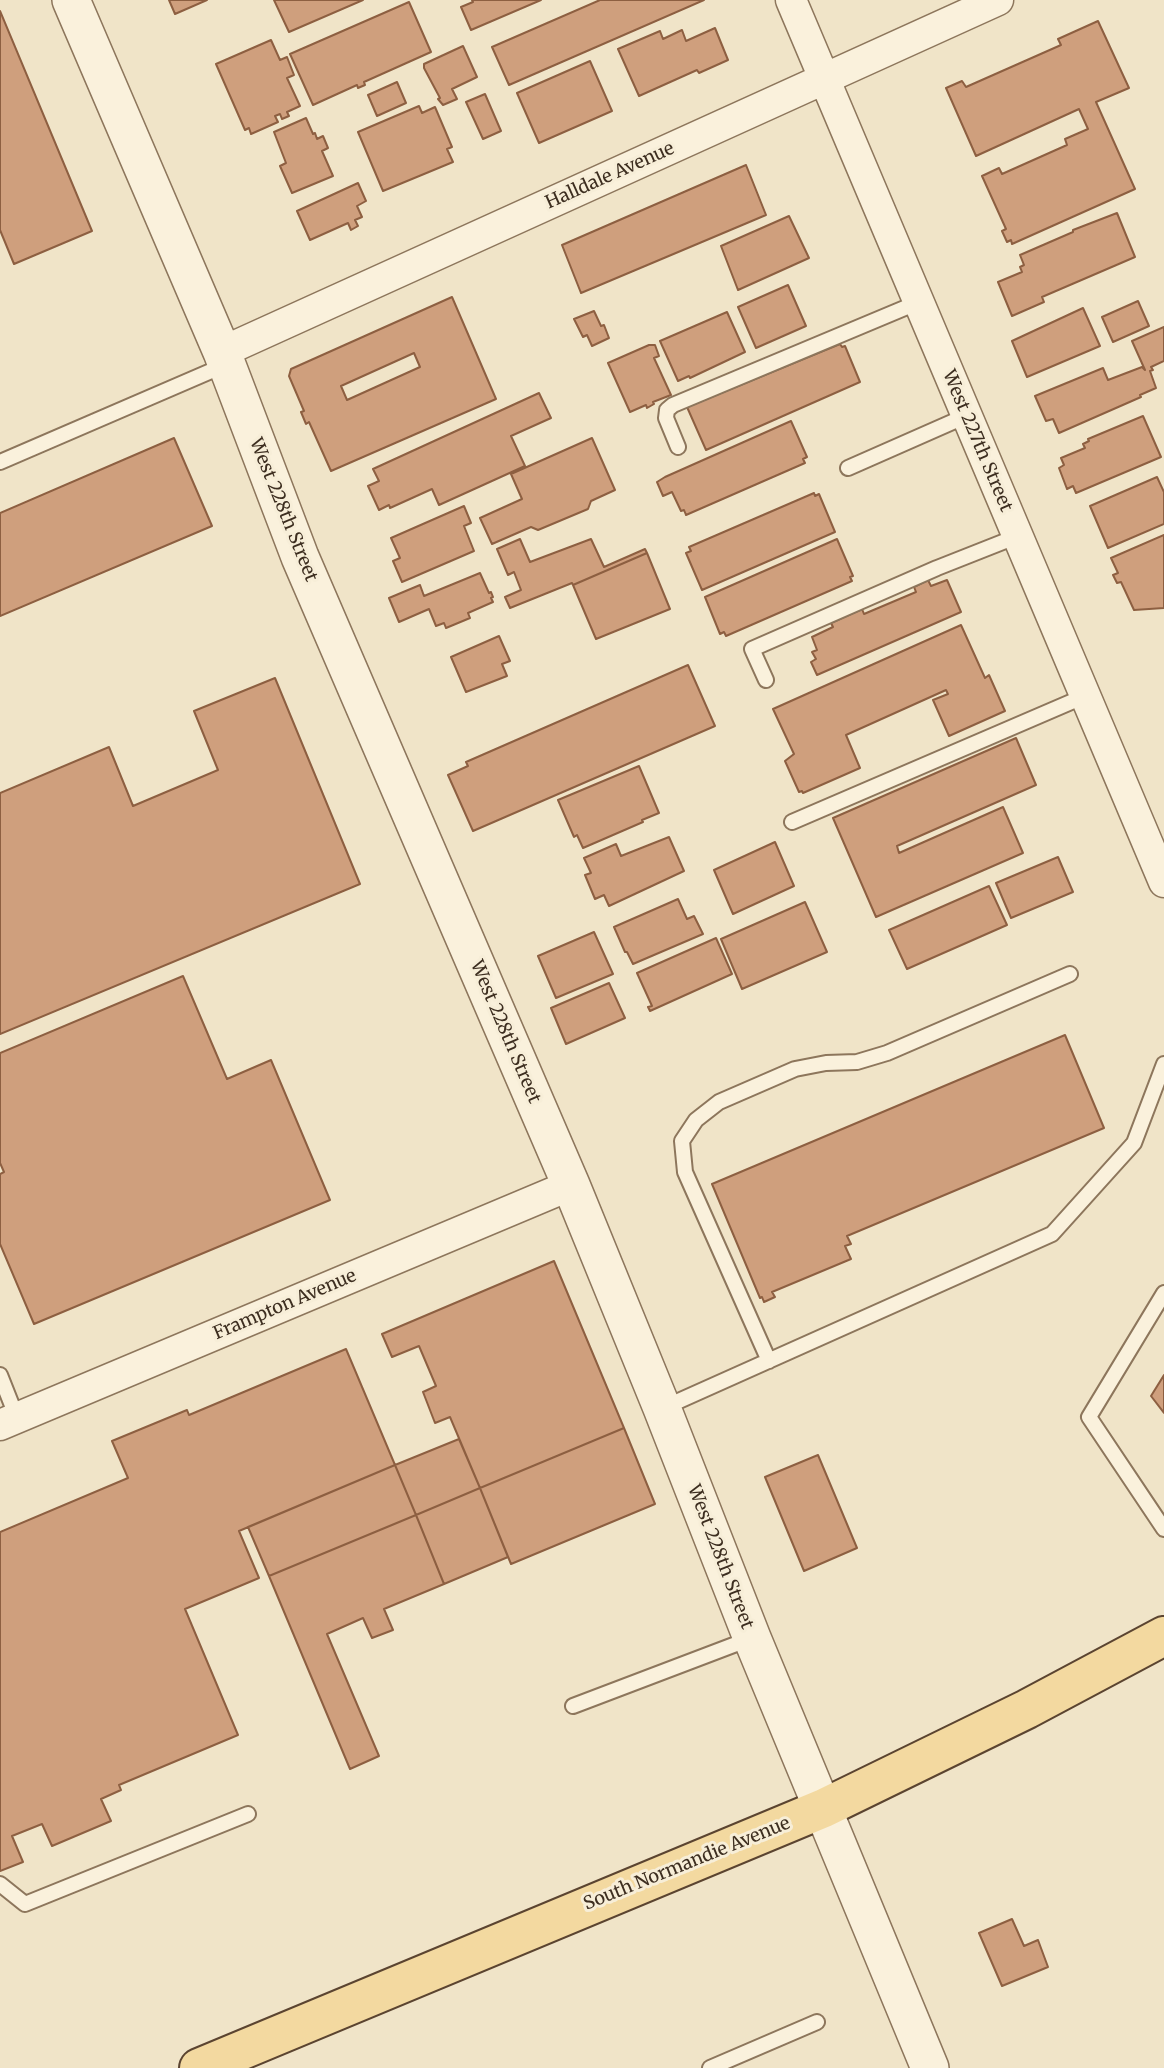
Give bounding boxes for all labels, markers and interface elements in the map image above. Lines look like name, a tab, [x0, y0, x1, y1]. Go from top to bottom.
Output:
street label: Halldale Avenue	[542, 138, 678, 214]
street label: West 227th Street	[937, 367, 1017, 515]
street label: West 228th Street	[244, 435, 322, 585]
street label: West 228th Street	[465, 957, 545, 1107]
street label: Frampton Avenue	[210, 1265, 360, 1345]
street label: West 228th Street	[683, 1482, 757, 1632]
street label: South Normandie Avenue	[581, 1813, 793, 1915]

